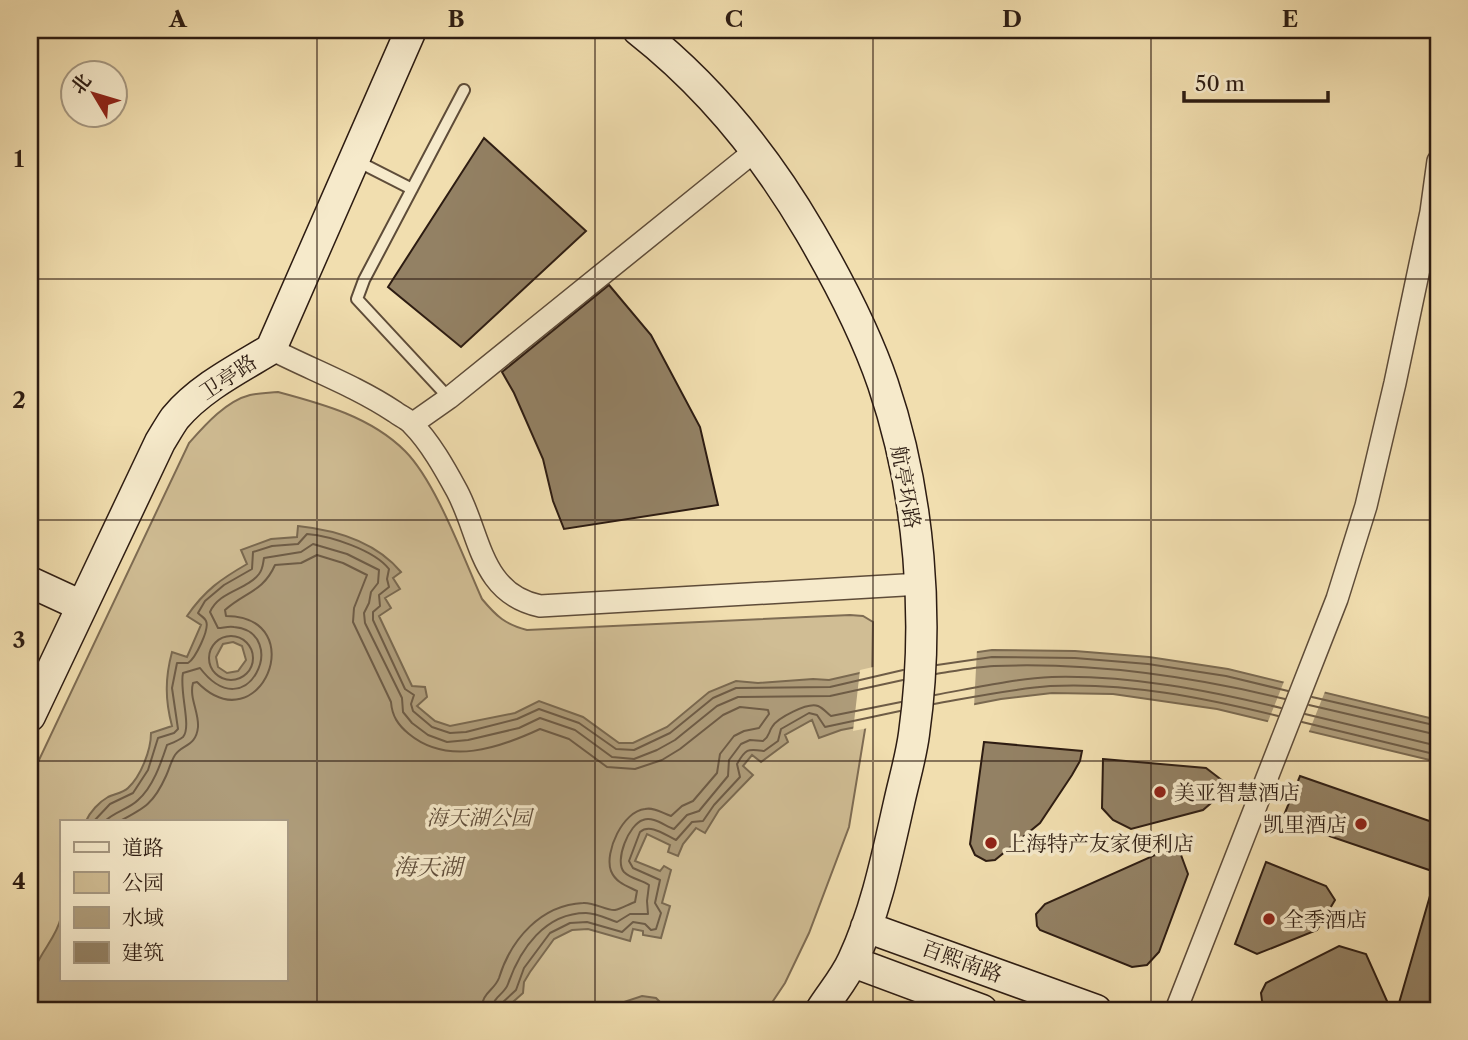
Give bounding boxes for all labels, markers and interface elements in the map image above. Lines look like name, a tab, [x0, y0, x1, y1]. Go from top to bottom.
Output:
text: A	[168, 5, 188, 33]
text: B	[447, 5, 465, 33]
text: C	[725, 5, 743, 33]
text: D	[1002, 5, 1022, 33]
text: E	[1282, 5, 1298, 33]
north arrow	[60, 60, 130, 130]
scale bar	[1184, 60, 1328, 104]
text: 北	[66, 69, 96, 98]
text: 50 m	[1195, 71, 1245, 96]
text: 1	[14, 145, 25, 173]
street label: 卫亭路	[195, 349, 261, 405]
text: 2	[12, 386, 26, 414]
street label: 航亭环路	[886, 443, 926, 531]
text: 3	[13, 626, 26, 654]
place label: 美亚智慧酒店	[1174, 780, 1300, 805]
marker: 美亚智慧酒店	[1152, 784, 1168, 800]
park label: 海天湖公园	[427, 805, 534, 830]
place label: 凯里酒店	[1263, 812, 1347, 837]
marker: 凯里酒店	[1353, 816, 1369, 832]
legend	[60, 820, 287, 981]
place label: 上海特产友家便利店	[1005, 831, 1194, 856]
text: 道路	[122, 835, 164, 860]
marker: 上海特产友家便利店	[983, 835, 999, 851]
water label: 海天湖	[394, 853, 467, 881]
text: 4	[12, 867, 26, 895]
text: 公园	[122, 870, 164, 895]
text: 水域	[122, 905, 164, 930]
place label: 全季酒店	[1283, 907, 1367, 932]
marker: 全季酒店	[1261, 911, 1277, 927]
street label: 百熙南路	[918, 935, 1006, 987]
text: 建筑	[122, 940, 164, 965]

